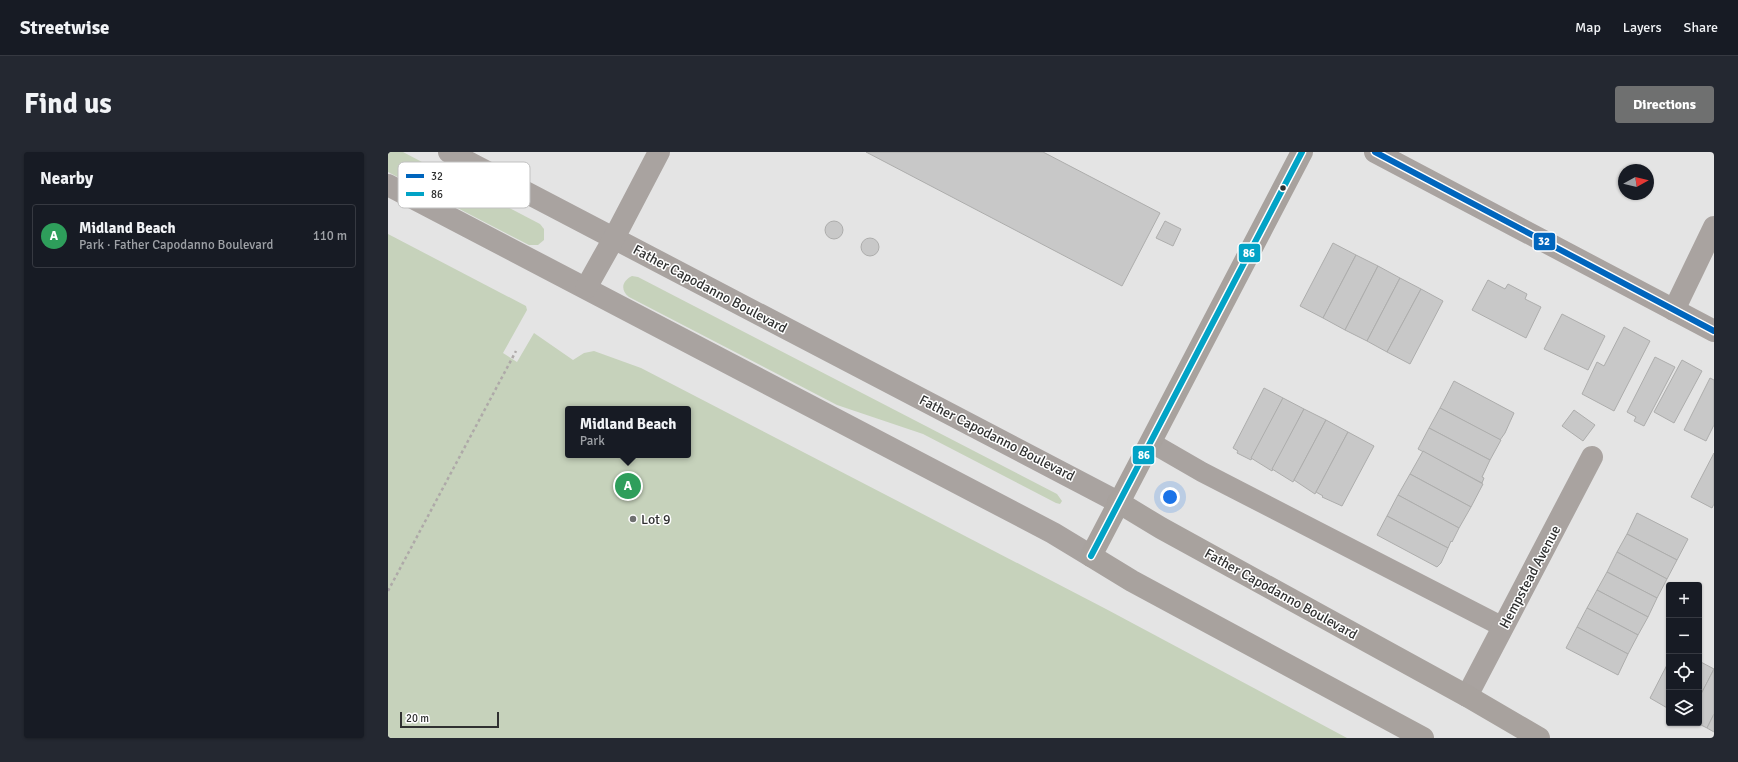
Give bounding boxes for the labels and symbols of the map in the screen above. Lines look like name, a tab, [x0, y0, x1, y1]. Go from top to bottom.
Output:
legend	[398, 162, 530, 208]
north arrow	[1618, 164, 1654, 200]
text: 32	[431, 170, 443, 183]
unlabelled marker	[1278, 183, 1288, 193]
text: 86	[431, 188, 443, 201]
line badge: 32	[1533, 232, 1556, 251]
text: 32	[1538, 235, 1550, 248]
street label: Father Capodanno Boulevard	[630, 241, 790, 337]
line badge: 86	[1238, 243, 1261, 263]
text: 86	[1243, 247, 1255, 260]
street label: Father Capodanno Boulevard	[917, 391, 1077, 485]
line badge: 86	[1132, 445, 1155, 465]
text: 86	[1138, 449, 1150, 462]
pin: A	[615, 471, 641, 501]
your location	[1160, 487, 1180, 507]
place label: Lot 9	[641, 511, 671, 528]
marker: Lot 9	[628, 514, 638, 524]
street label: Hempstead Avenue	[1496, 523, 1564, 631]
street label: Father Capodanno Boulevard	[1202, 545, 1360, 643]
scale bar	[400, 710, 499, 729]

